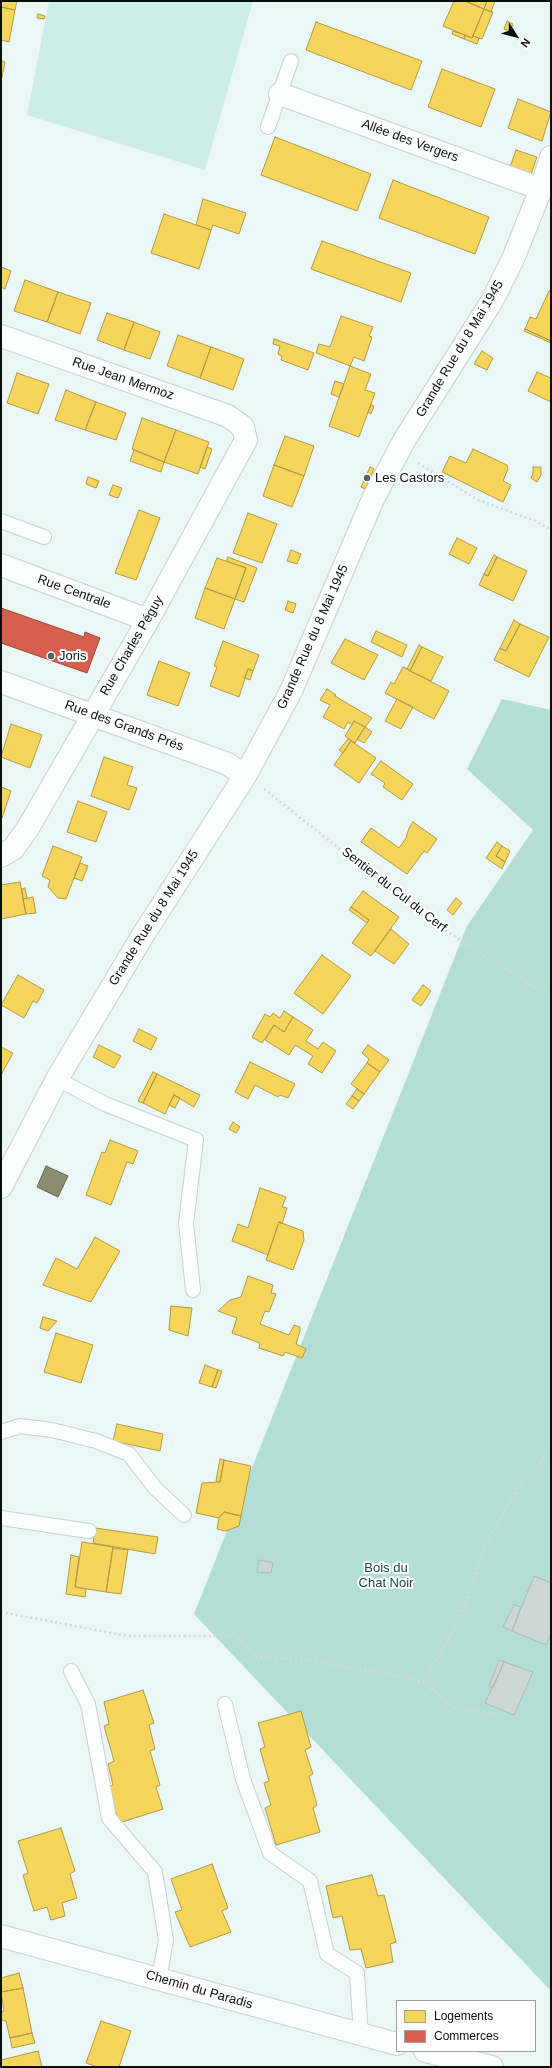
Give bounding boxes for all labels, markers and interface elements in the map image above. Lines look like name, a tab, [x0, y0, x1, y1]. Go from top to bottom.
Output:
north arrow	[496, 16, 536, 56]
text: N	[519, 36, 533, 50]
street label: Allée des Vergers	[359, 116, 461, 166]
street label: Grande Rue du 8 Mai 1945	[413, 278, 507, 420]
street label: Rue Jean Mermoz	[70, 354, 176, 404]
place label: Les Castors	[375, 470, 444, 486]
marker: Les Castors	[362, 473, 372, 483]
street label: Grande Rue du 8 Mai 1945	[274, 562, 352, 712]
street label: Rue Centrale	[35, 572, 113, 612]
street label: Rue Charles Péguy	[97, 593, 167, 699]
place label: Joris	[59, 648, 86, 664]
marker: Joris	[46, 651, 56, 661]
street label: Rue des Grands Prés	[63, 697, 185, 755]
street label: Sentier du Cul du Cerf	[339, 844, 449, 936]
street label: Grande Rue du 8 Mai 1945	[106, 847, 202, 989]
park label: Bois du Chat Noir	[359, 1560, 413, 1591]
street label: Chemin du Paradis	[144, 1967, 254, 2013]
legend	[396, 2000, 536, 2052]
text: Logements	[434, 2009, 493, 2023]
text: Commerces	[434, 2029, 499, 2043]

